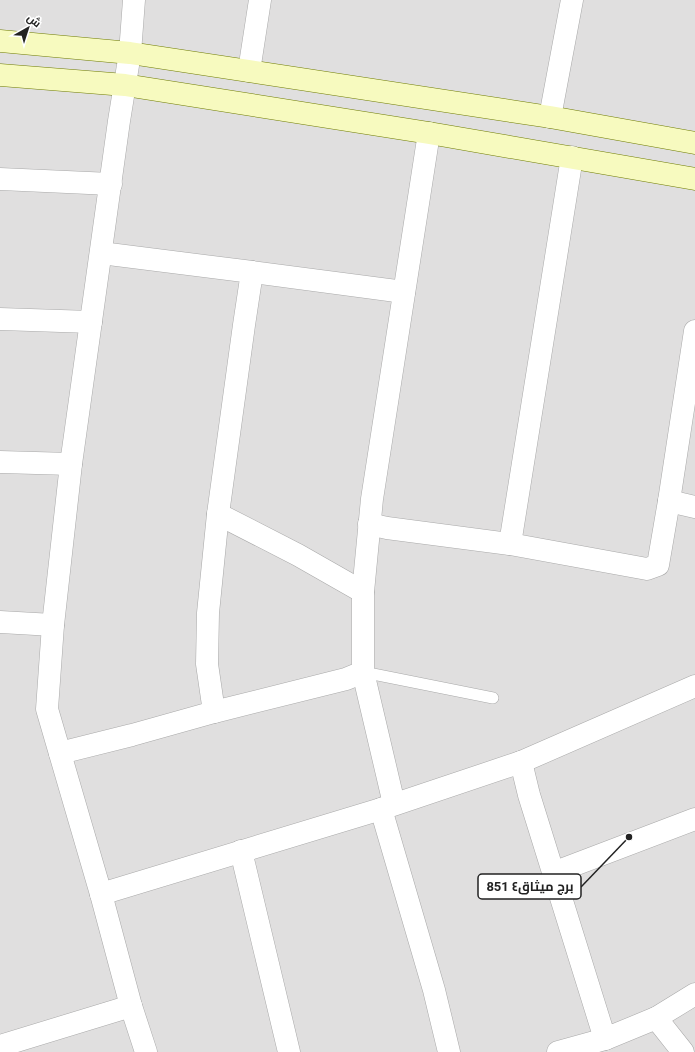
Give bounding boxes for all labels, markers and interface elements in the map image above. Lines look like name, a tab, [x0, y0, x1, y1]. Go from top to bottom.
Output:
north arrow	[8, 8, 48, 48]
text: ش	[24, 11, 44, 30]
callout: برج ميثاق٤ 851	[478, 874, 581, 899]
text: برج ميثاق٤ 851	[486, 879, 574, 895]

